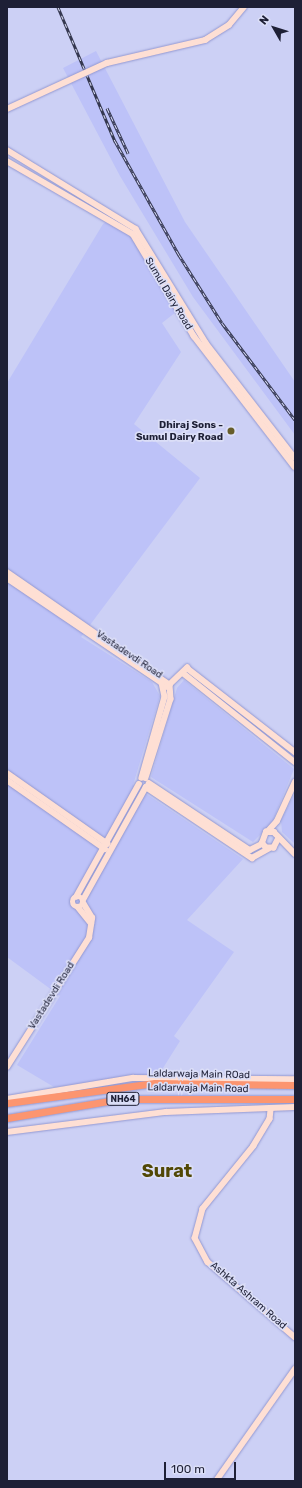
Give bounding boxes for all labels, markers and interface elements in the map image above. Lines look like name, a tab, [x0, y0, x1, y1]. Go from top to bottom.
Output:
north arrow	[254, 8, 294, 48]
text: N	[257, 13, 272, 27]
street label: Sumul Dairy Road	[142, 256, 194, 332]
place label: Dhiraj Sons - Sumul Dairy Road	[136, 419, 223, 442]
marker: Dhiraj Sons - Sumul Dairy Road	[226, 426, 236, 436]
street label: Vastadevdi Road	[94, 628, 164, 682]
street label: Vastadevdi Road	[26, 960, 78, 1032]
street label: Laldarwaja Main ROad	[148, 1068, 250, 1082]
street label: Laldarwaja Main Road	[147, 1082, 249, 1096]
road number: NH64	[106, 1092, 140, 1106]
district label: Surat	[142, 1160, 192, 1182]
street label: Ashkta Ashram Road	[207, 1260, 289, 1332]
scale bar	[166, 1454, 238, 1480]
text: 100 m	[171, 1462, 205, 1476]

